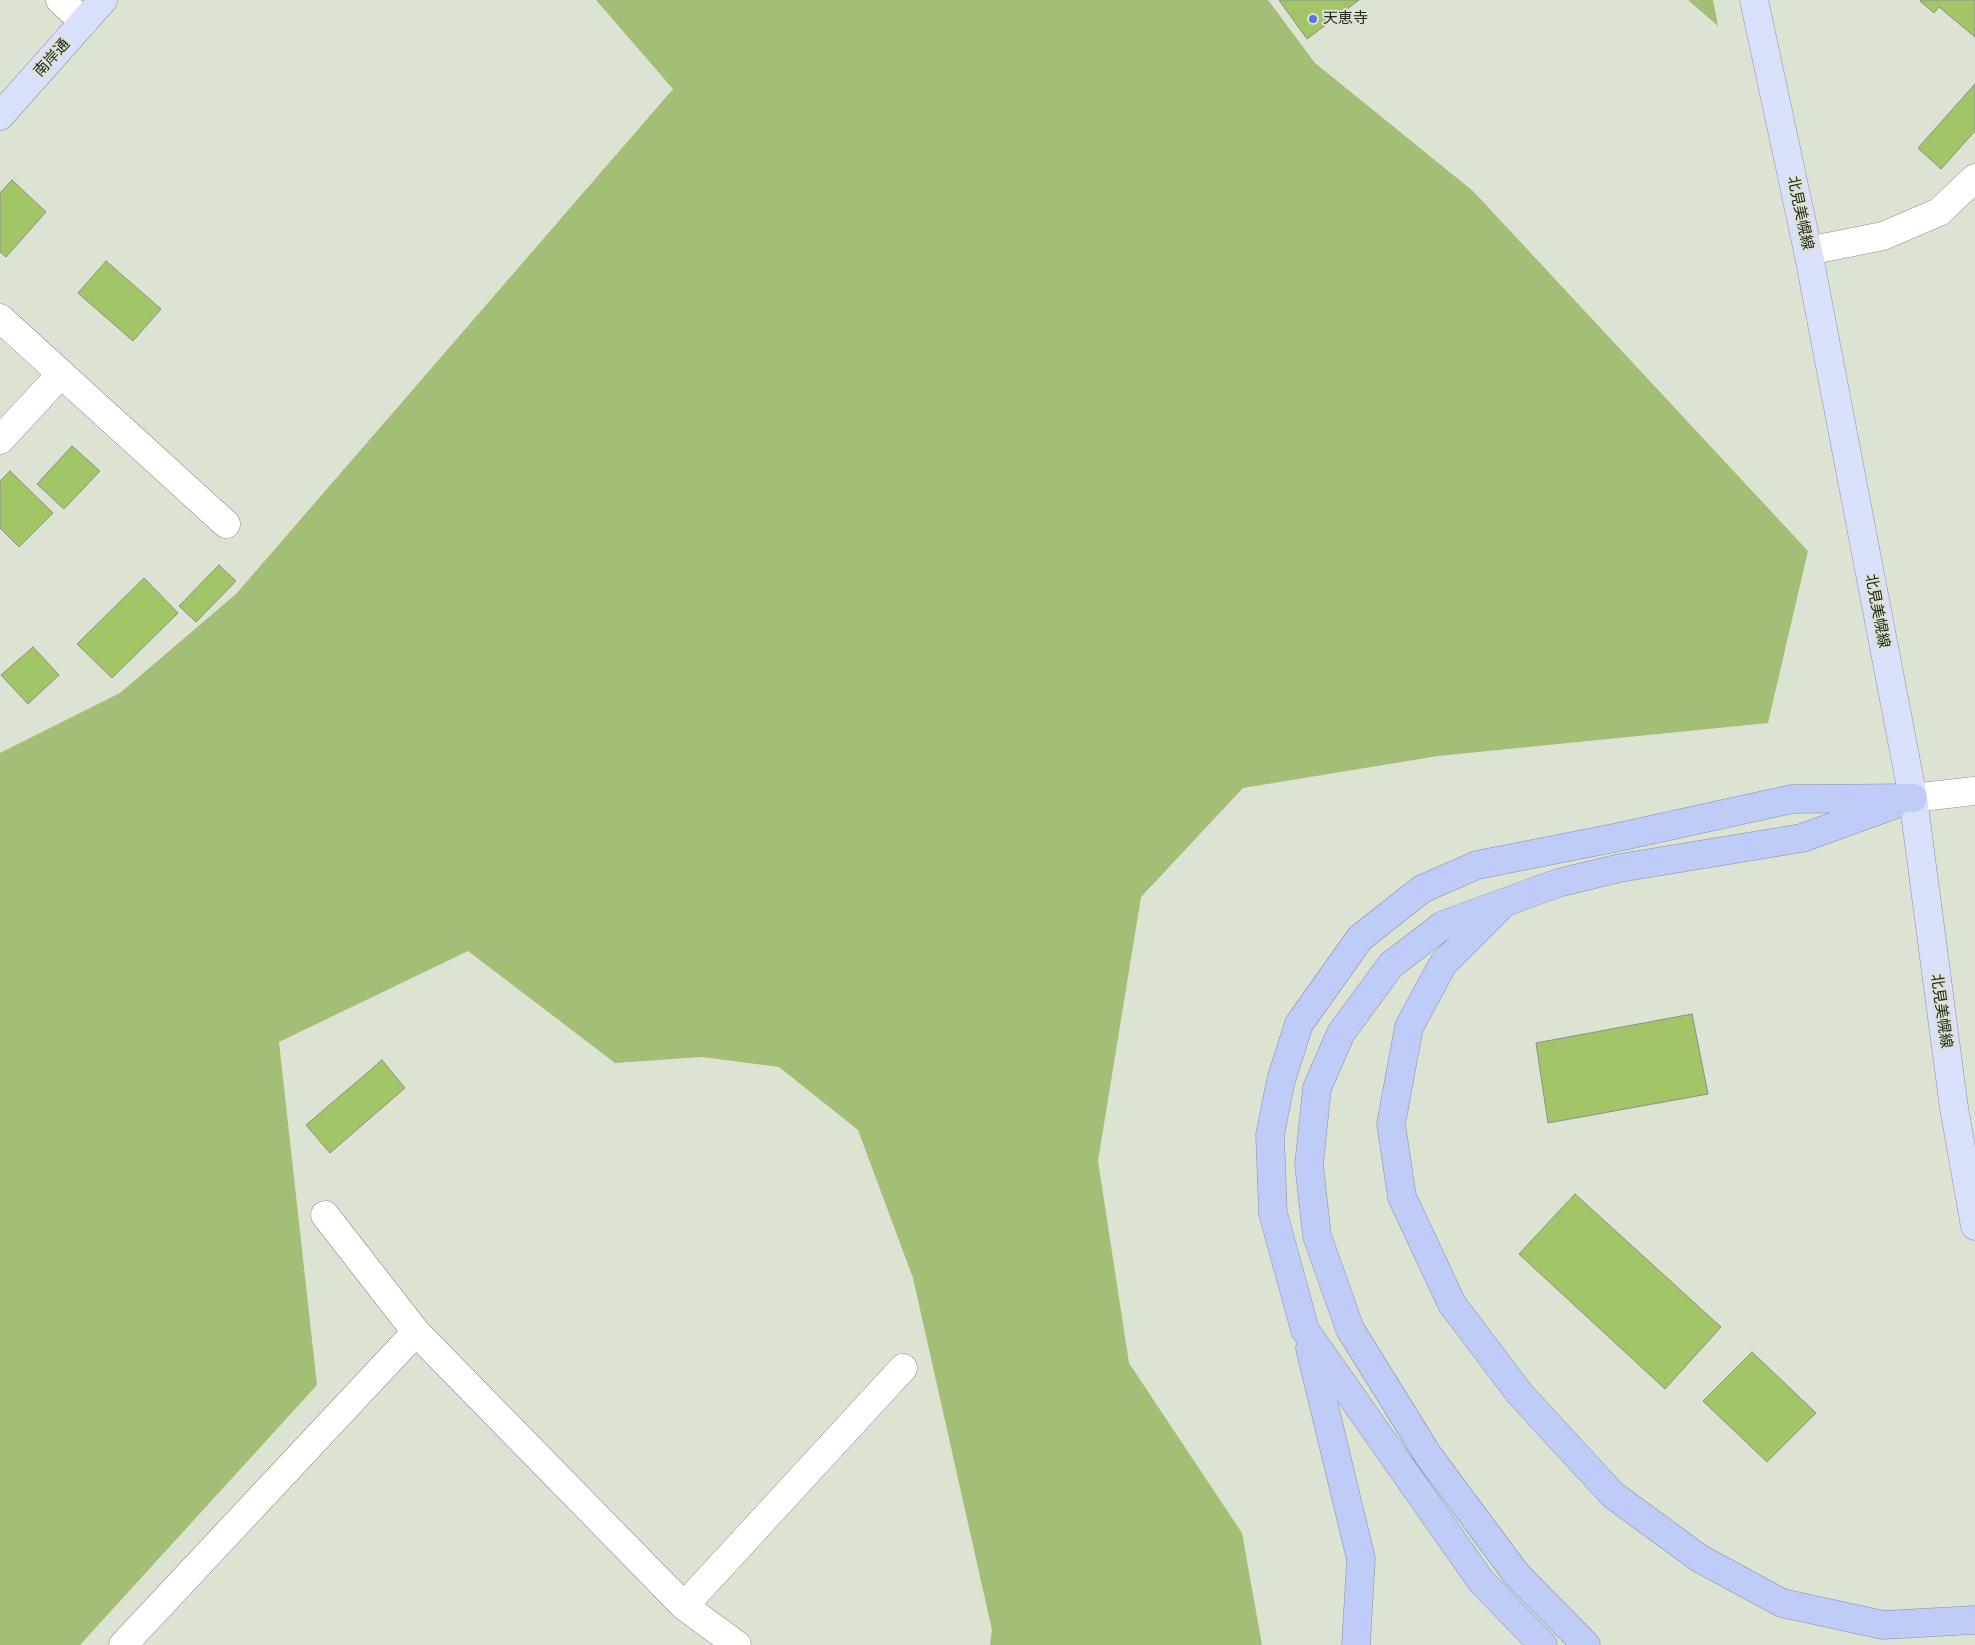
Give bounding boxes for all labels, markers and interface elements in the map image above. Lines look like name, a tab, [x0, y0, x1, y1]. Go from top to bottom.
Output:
place label: 天恵寺	[1323, 10, 1368, 28]
marker: 天恵寺	[1307, 13, 1319, 25]
street label: 南岸通	[30, 35, 74, 81]
street label: 北見美幌線	[1783, 174, 1817, 252]
street label: 北見美幌線	[1861, 572, 1893, 650]
street label: 北見美幌線	[1927, 973, 1955, 1049]

